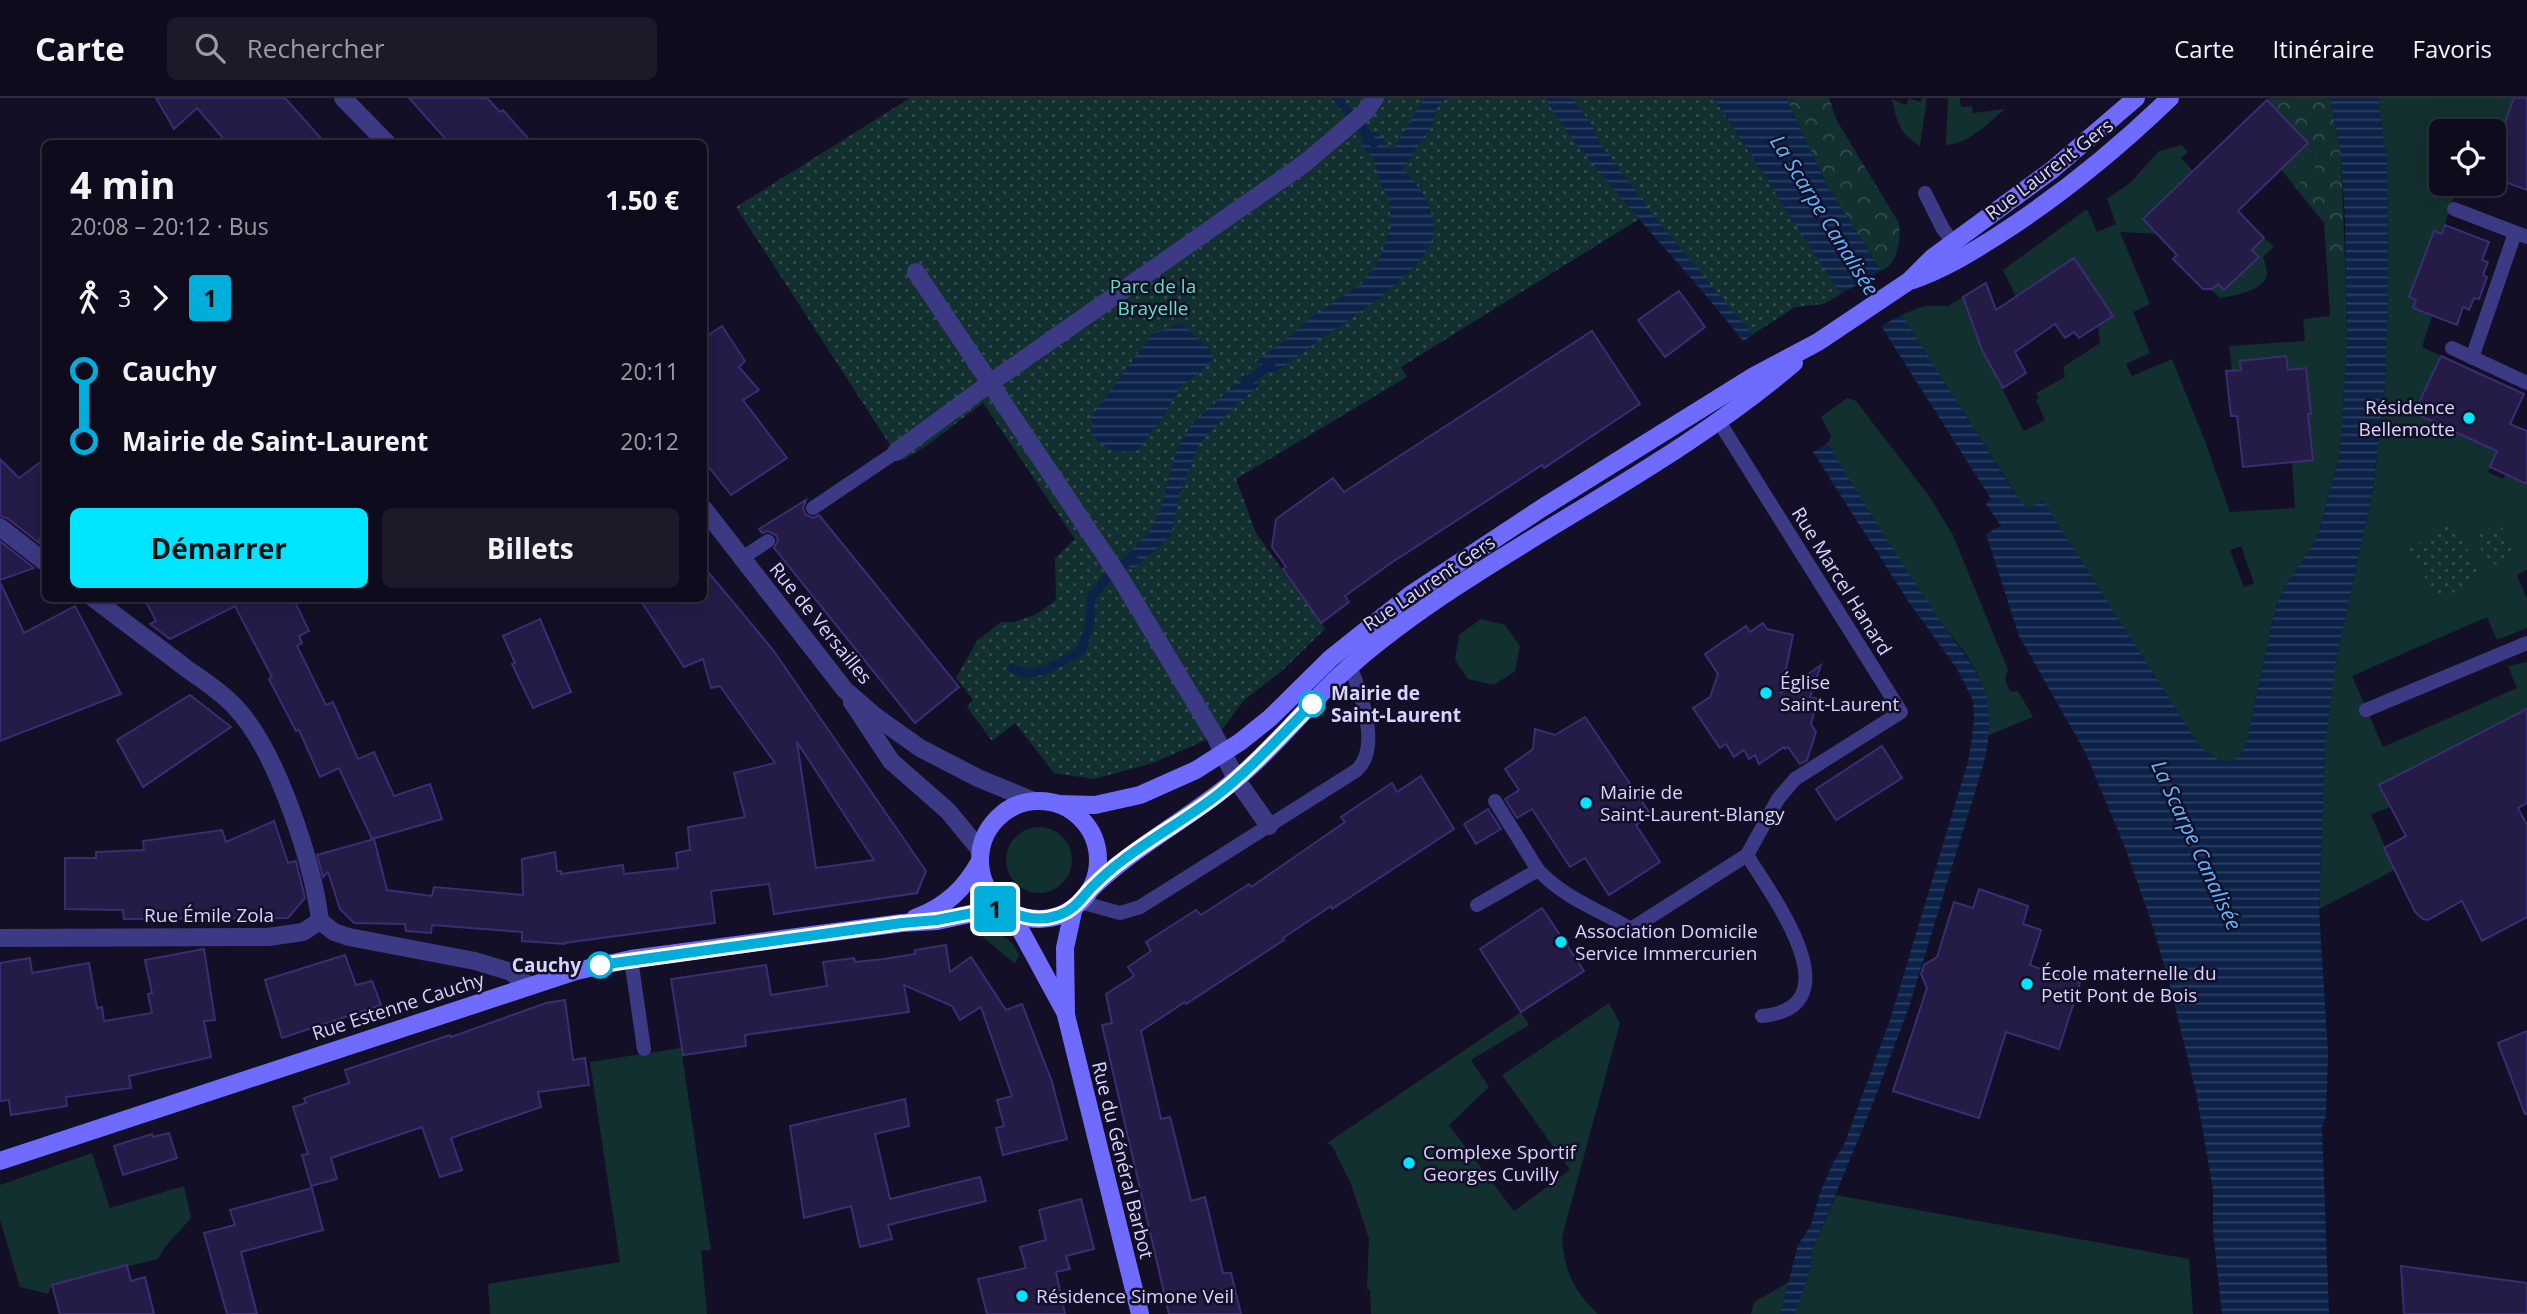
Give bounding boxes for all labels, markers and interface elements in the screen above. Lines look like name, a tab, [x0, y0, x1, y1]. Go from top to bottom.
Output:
search box	[167, 17, 657, 80]
text: Carte	[35, 26, 125, 71]
icon: search	[191, 29, 229, 67]
text: Rechercher	[247, 30, 385, 66]
text: Carte	[2174, 32, 2235, 65]
text: Itinéraire	[2273, 32, 2375, 65]
text: Favoris	[2413, 32, 2492, 65]
street label: Rue Laurent Gers	[1980, 112, 2118, 226]
map controls	[2429, 119, 2506, 196]
button: locate	[2429, 119, 2506, 196]
water label: La Scarpe Canalisée	[1764, 129, 1886, 301]
text: 4 min	[70, 158, 175, 210]
text: 1.50 €	[605, 182, 679, 218]
text: 20:08 – 20:12 · Bus	[70, 210, 269, 242]
park label: Parc de la Brayelle	[1110, 273, 1196, 321]
icon: walk	[70, 279, 108, 317]
icon: forward	[141, 279, 179, 317]
text: 1	[203, 281, 217, 314]
text: 3	[118, 282, 131, 314]
text: Cauchy	[122, 353, 217, 389]
text: 20:11	[620, 355, 679, 387]
place label: Résidence Bellemotte	[2359, 394, 2455, 442]
marker: Résidence Bellemotte	[2461, 410, 2477, 426]
text: Mairie de Saint-Laurent	[122, 423, 428, 459]
text: 20:12	[620, 425, 679, 457]
street label: Rue Marcel Hanard	[1786, 502, 1898, 660]
button: Démarrer	[70, 508, 368, 588]
button: Billets	[382, 508, 679, 588]
street label: Rue Laurent Gers	[1358, 529, 1500, 637]
street label: Rue de Versailles	[764, 557, 878, 689]
place label: Église Saint-Laurent	[1780, 669, 1900, 717]
place label: Mairie de Saint-Laurent	[1331, 680, 1461, 728]
marker: Église Saint-Laurent	[1758, 685, 1774, 701]
marker: Mairie de Saint-Laurent	[1299, 691, 1325, 717]
water label: La Scarpe Canalisée	[2145, 755, 2249, 935]
place label: Mairie de Saint-Laurent-Blangy	[1600, 779, 1785, 827]
marker: Mairie de Saint-Laurent-Blangy	[1578, 795, 1594, 811]
line badge: 1	[972, 886, 1018, 932]
text: 1	[988, 892, 1002, 925]
street label: Rue Émile Zola	[144, 902, 274, 928]
place label: Association Domicile Service Immercurien	[1575, 918, 1758, 966]
marker: Association Domicile Service Immercurien	[1553, 934, 1569, 950]
place label: Cauchy	[512, 952, 581, 978]
marker: Cauchy	[587, 952, 613, 978]
place label: École maternelle du Petit Pont de Bois	[2041, 960, 2217, 1008]
street label: Rue Estenne Cauchy	[309, 966, 488, 1046]
marker: École maternelle du Petit Pont de Bois	[2019, 976, 2035, 992]
street label: Rue du Général Barbot	[1086, 1059, 1160, 1262]
place label: Complexe Sportif Georges Cuvilly	[1423, 1139, 1577, 1187]
marker: Complexe Sportif Georges Cuvilly	[1401, 1155, 1417, 1171]
place label: Résidence Simone Veil	[1036, 1283, 1234, 1309]
marker: Résidence Simone Veil	[1014, 1288, 1030, 1304]

